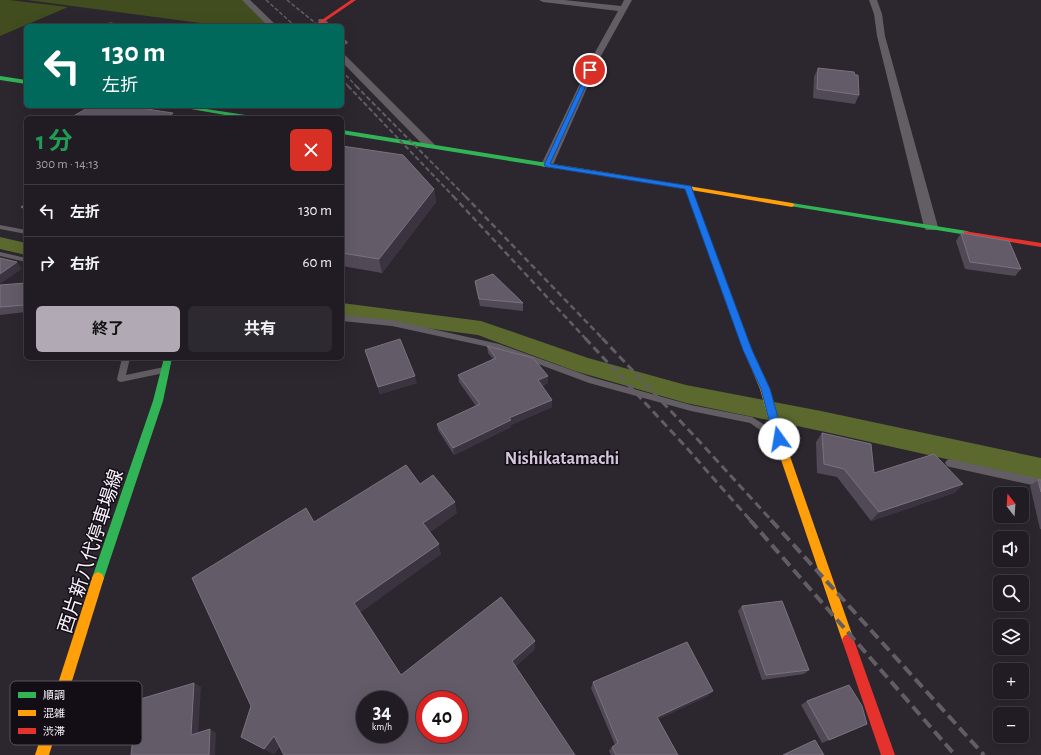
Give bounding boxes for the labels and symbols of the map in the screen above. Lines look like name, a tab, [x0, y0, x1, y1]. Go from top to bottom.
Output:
pin	[573, 53, 607, 87]
position arrow	[758, 418, 800, 460]
district label: Nishikatamachi	[505, 450, 619, 468]
street label: 西片新八代停車場線	[55, 467, 127, 636]
north arrow	[993, 487, 1029, 523]
legend	[10, 681, 142, 745]
text: 順調	[43, 690, 65, 701]
speed limit sign: 40	[416, 691, 468, 743]
text: 混雑	[43, 707, 65, 719]
text: 渋滞	[43, 726, 65, 737]

